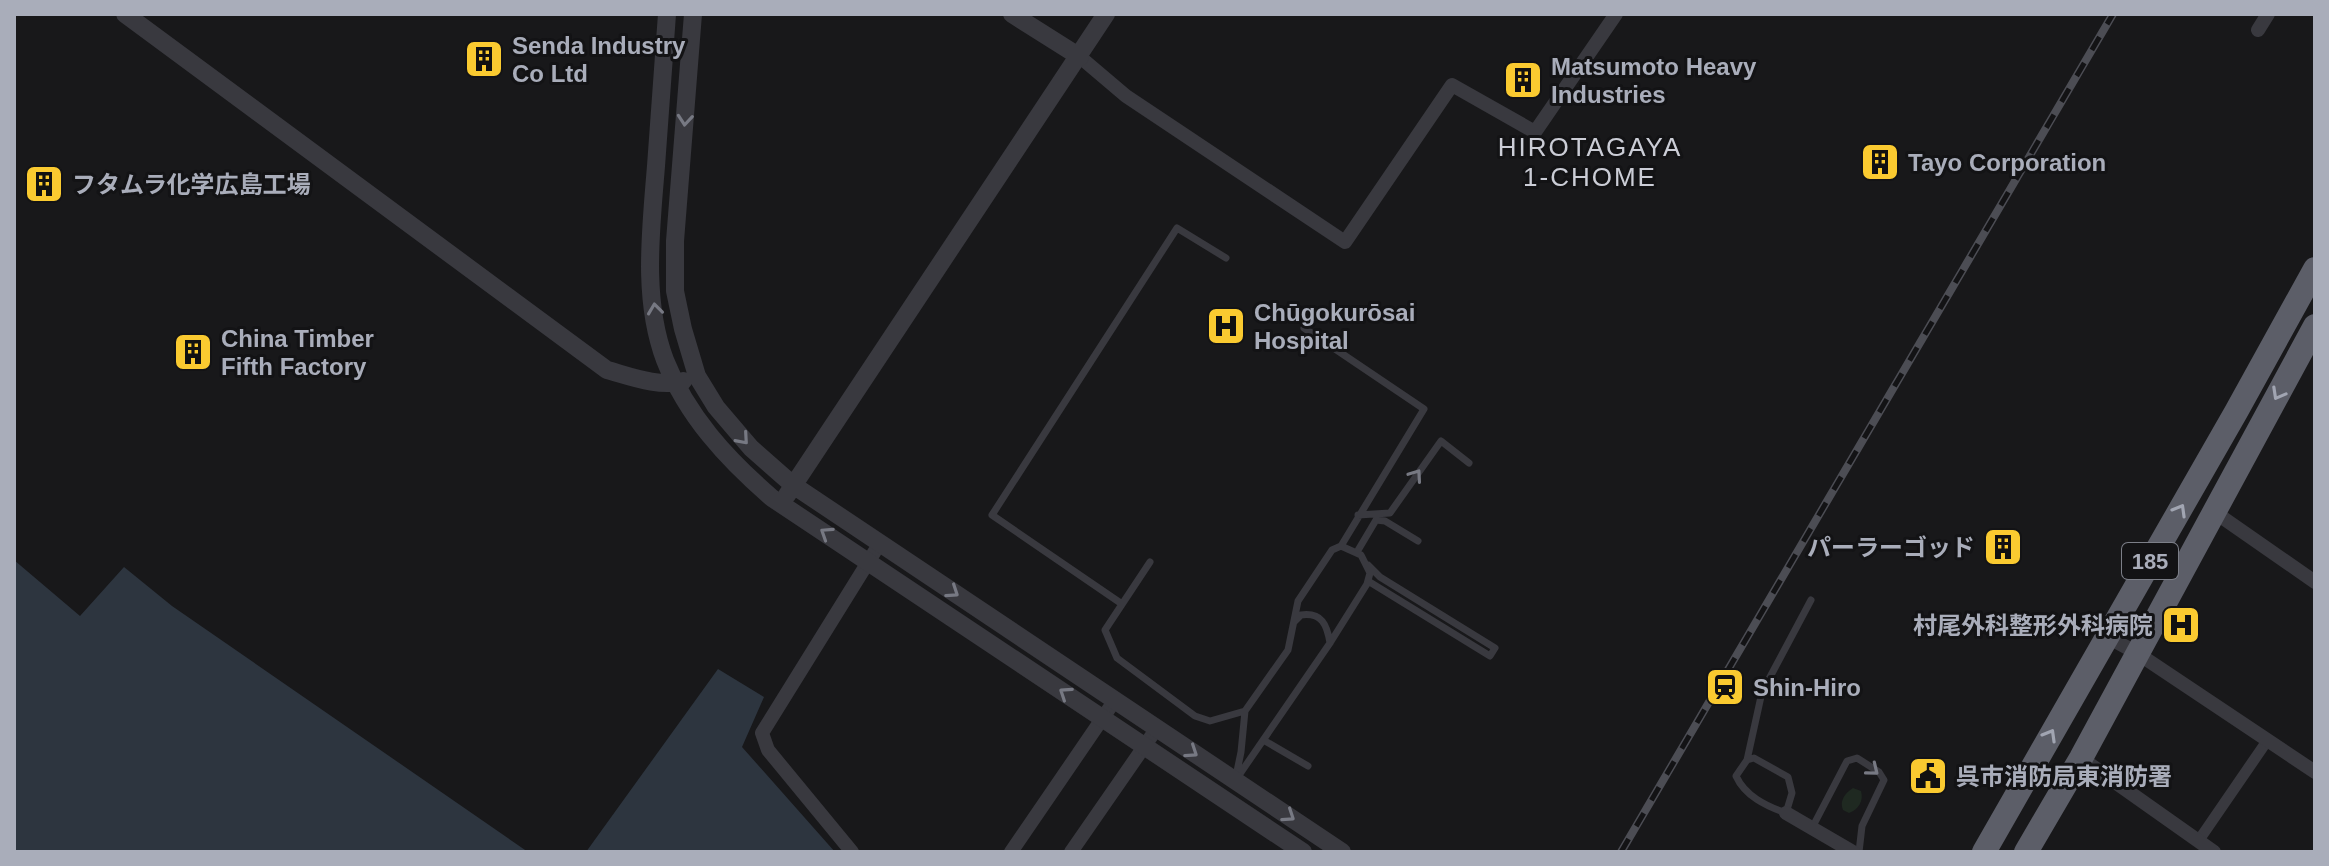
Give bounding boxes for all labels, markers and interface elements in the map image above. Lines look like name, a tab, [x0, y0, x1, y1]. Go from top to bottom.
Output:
place label: Senda Industry Co Ltd	[512, 32, 686, 87]
building icon: Senda Industry Co Ltd	[463, 38, 505, 80]
place label: Matsumoto Heavy Industries	[1551, 53, 1757, 108]
building icon: Matsumoto Heavy Industries	[1502, 59, 1544, 101]
one-way arrow	[677, 114, 694, 127]
district label: HIROTAGAYA 1-CHOME	[1498, 132, 1682, 192]
building icon: Tayo Corporation	[1859, 141, 1901, 183]
place label: Tayo Corporation	[1908, 149, 2106, 176]
building icon: フタムラ化学広島工場	[23, 163, 65, 205]
place label: フタムラ化学広島工場	[72, 171, 311, 198]
place label: Chūgokurōsai Hospital	[1254, 299, 1415, 354]
one-way arrow	[647, 302, 664, 316]
hospital icon: Chūgokurōsai Hospital	[1205, 305, 1247, 347]
place label: China Timber Fifth Factory	[221, 325, 374, 380]
building icon: China Timber Fifth Factory	[172, 331, 214, 373]
one-way arrow	[2272, 386, 2288, 400]
one-way arrow	[733, 429, 748, 444]
one-way arrow	[1407, 470, 1421, 484]
one-way arrow	[2170, 504, 2186, 519]
building icon: パーラーゴッド	[1982, 526, 2024, 568]
one-way arrow	[820, 527, 835, 542]
place label: パーラーゴッド	[1807, 534, 1975, 561]
road number: 185	[2122, 543, 2178, 579]
one-way arrow	[944, 582, 958, 597]
hospital icon: 村尾外科整形外科病院	[2160, 604, 2202, 646]
place label: 村尾外科整形外科病院	[1913, 612, 2153, 639]
station icon: Shin-Hiro	[1704, 666, 1746, 708]
place label: Shin-Hiro	[1753, 674, 1861, 701]
one-way arrow	[1060, 688, 1074, 703]
one-way arrow	[2040, 730, 2056, 744]
one-way arrow	[1183, 742, 1197, 757]
public building icon: 呉市消防局東消防署	[1907, 755, 1949, 797]
one-way arrow	[1864, 761, 1879, 775]
place label: 呉市消防局東消防署	[1956, 763, 2172, 790]
one-way arrow	[1280, 807, 1294, 822]

